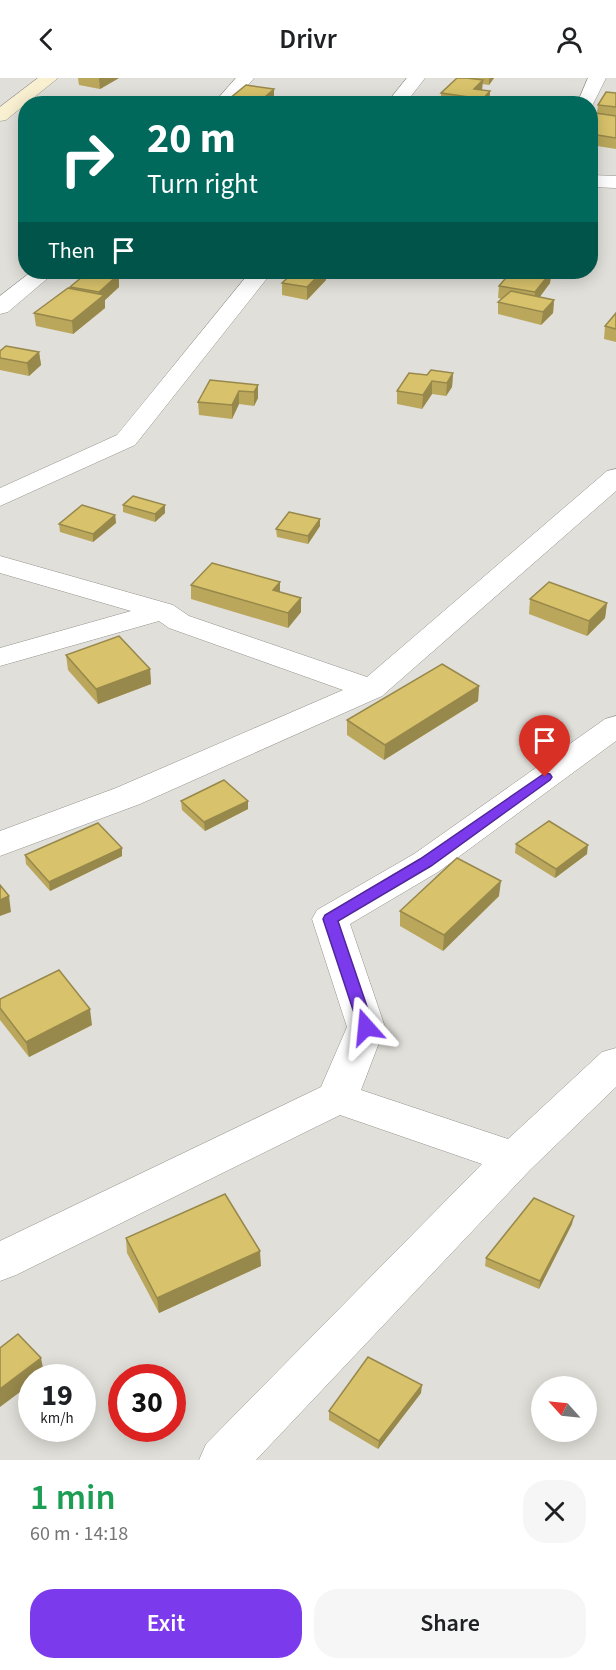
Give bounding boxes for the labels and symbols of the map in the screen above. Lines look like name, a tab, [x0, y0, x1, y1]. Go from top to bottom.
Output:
pin	[519, 715, 570, 777]
position arrow	[334, 995, 398, 1059]
speed limit sign: 30	[108, 1364, 186, 1442]
north arrow	[531, 1376, 597, 1442]

